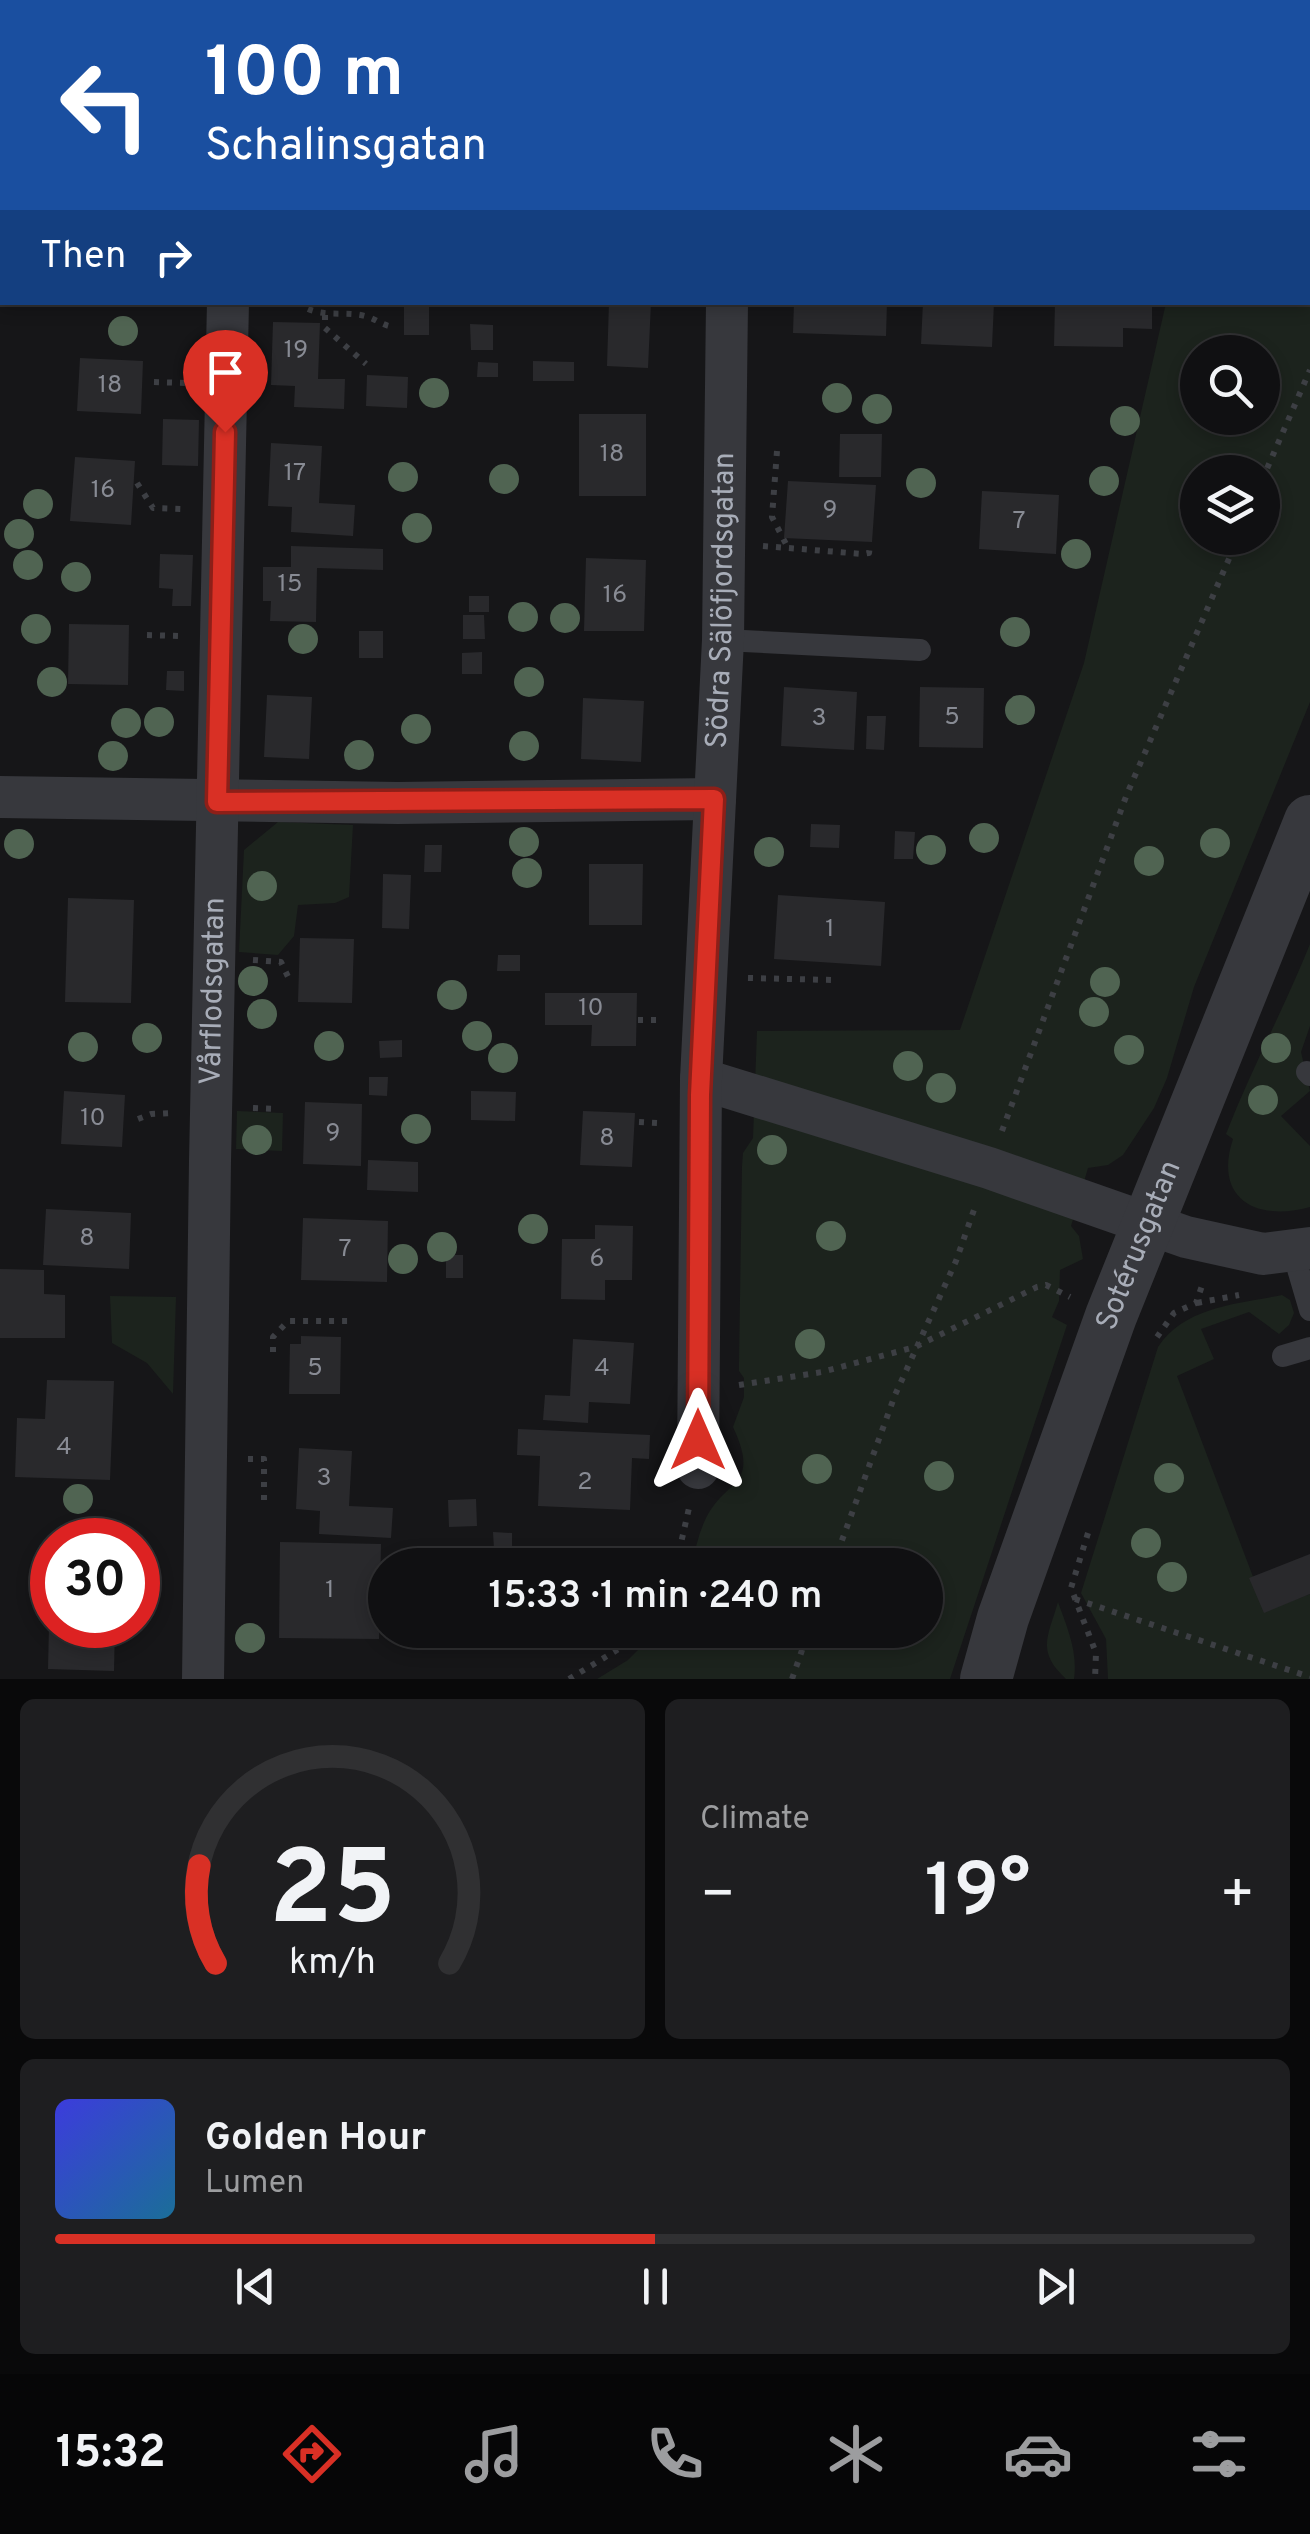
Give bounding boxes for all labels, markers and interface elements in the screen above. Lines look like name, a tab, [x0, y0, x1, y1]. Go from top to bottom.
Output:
text: 100 m	[205, 32, 404, 121]
icon: left	[40, 40, 170, 170]
text: Schalinsgatan	[205, 119, 487, 176]
icon: right	[146, 230, 201, 285]
text: Then	[40, 233, 126, 282]
pin	[183, 330, 268, 433]
house number: 19	[284, 335, 308, 367]
map controls	[1180, 335, 1280, 555]
button: search	[1180, 335, 1280, 435]
icon: arrive	[198, 345, 253, 400]
house number: 18	[98, 370, 122, 402]
house number: 18	[600, 439, 624, 471]
street label: Södra Sälöfjordsgatan	[699, 452, 744, 750]
button: layers	[1180, 455, 1280, 555]
house number: 17	[284, 458, 306, 490]
house number: 16	[91, 475, 115, 507]
house number: 9	[823, 495, 837, 527]
house number: 7	[1012, 506, 1026, 538]
house number: 15	[278, 569, 302, 601]
house number: 16	[603, 580, 627, 612]
house number: 5	[944, 702, 960, 734]
house number: 3	[811, 703, 827, 735]
street label: Vårflodsgatan	[193, 897, 234, 1085]
house number: 1	[825, 914, 835, 946]
house number: 10	[578, 993, 604, 1025]
house number: 10	[80, 1103, 106, 1135]
house number: 9	[326, 1118, 340, 1150]
house number: 8	[599, 1123, 615, 1155]
street label: Sotérusgatan	[1089, 1155, 1190, 1335]
house number: 8	[79, 1223, 95, 1255]
house number: 7	[338, 1234, 352, 1266]
house number: 6	[590, 1244, 604, 1276]
house number: 5	[307, 1353, 323, 1385]
house number: 4	[594, 1353, 610, 1385]
position arrow	[646, 1388, 750, 1492]
house number: 4	[56, 1432, 72, 1464]
house number: 3	[316, 1463, 332, 1495]
house number: 2	[577, 1467, 593, 1499]
speed limit sign: 30	[30, 1518, 160, 1648]
text: 15:33 · 1 min · 240 m	[489, 1573, 822, 1622]
house number: 1	[325, 1575, 335, 1607]
text: Climate	[700, 1800, 810, 1840]
text: 25	[269, 1829, 396, 1961]
text: 19°	[924, 1848, 1031, 1943]
text: −	[700, 1862, 735, 1932]
text: +	[1220, 1862, 1255, 1932]
text: km/h	[289, 1941, 376, 1987]
text: Golden Hour	[205, 2115, 426, 2164]
text: Lumen	[205, 2164, 304, 2204]
icon: previous	[228, 2259, 283, 2314]
icon: pause	[628, 2259, 683, 2314]
icon: next	[1028, 2259, 1083, 2314]
icon: directions	[277, 2419, 347, 2489]
icon: music	[459, 2419, 529, 2489]
icon: phone	[640, 2419, 710, 2489]
icon: climate	[821, 2419, 891, 2489]
icon: car	[1003, 2419, 1073, 2489]
icon: filters	[1184, 2419, 1254, 2489]
text: 15:32	[56, 2426, 166, 2483]

